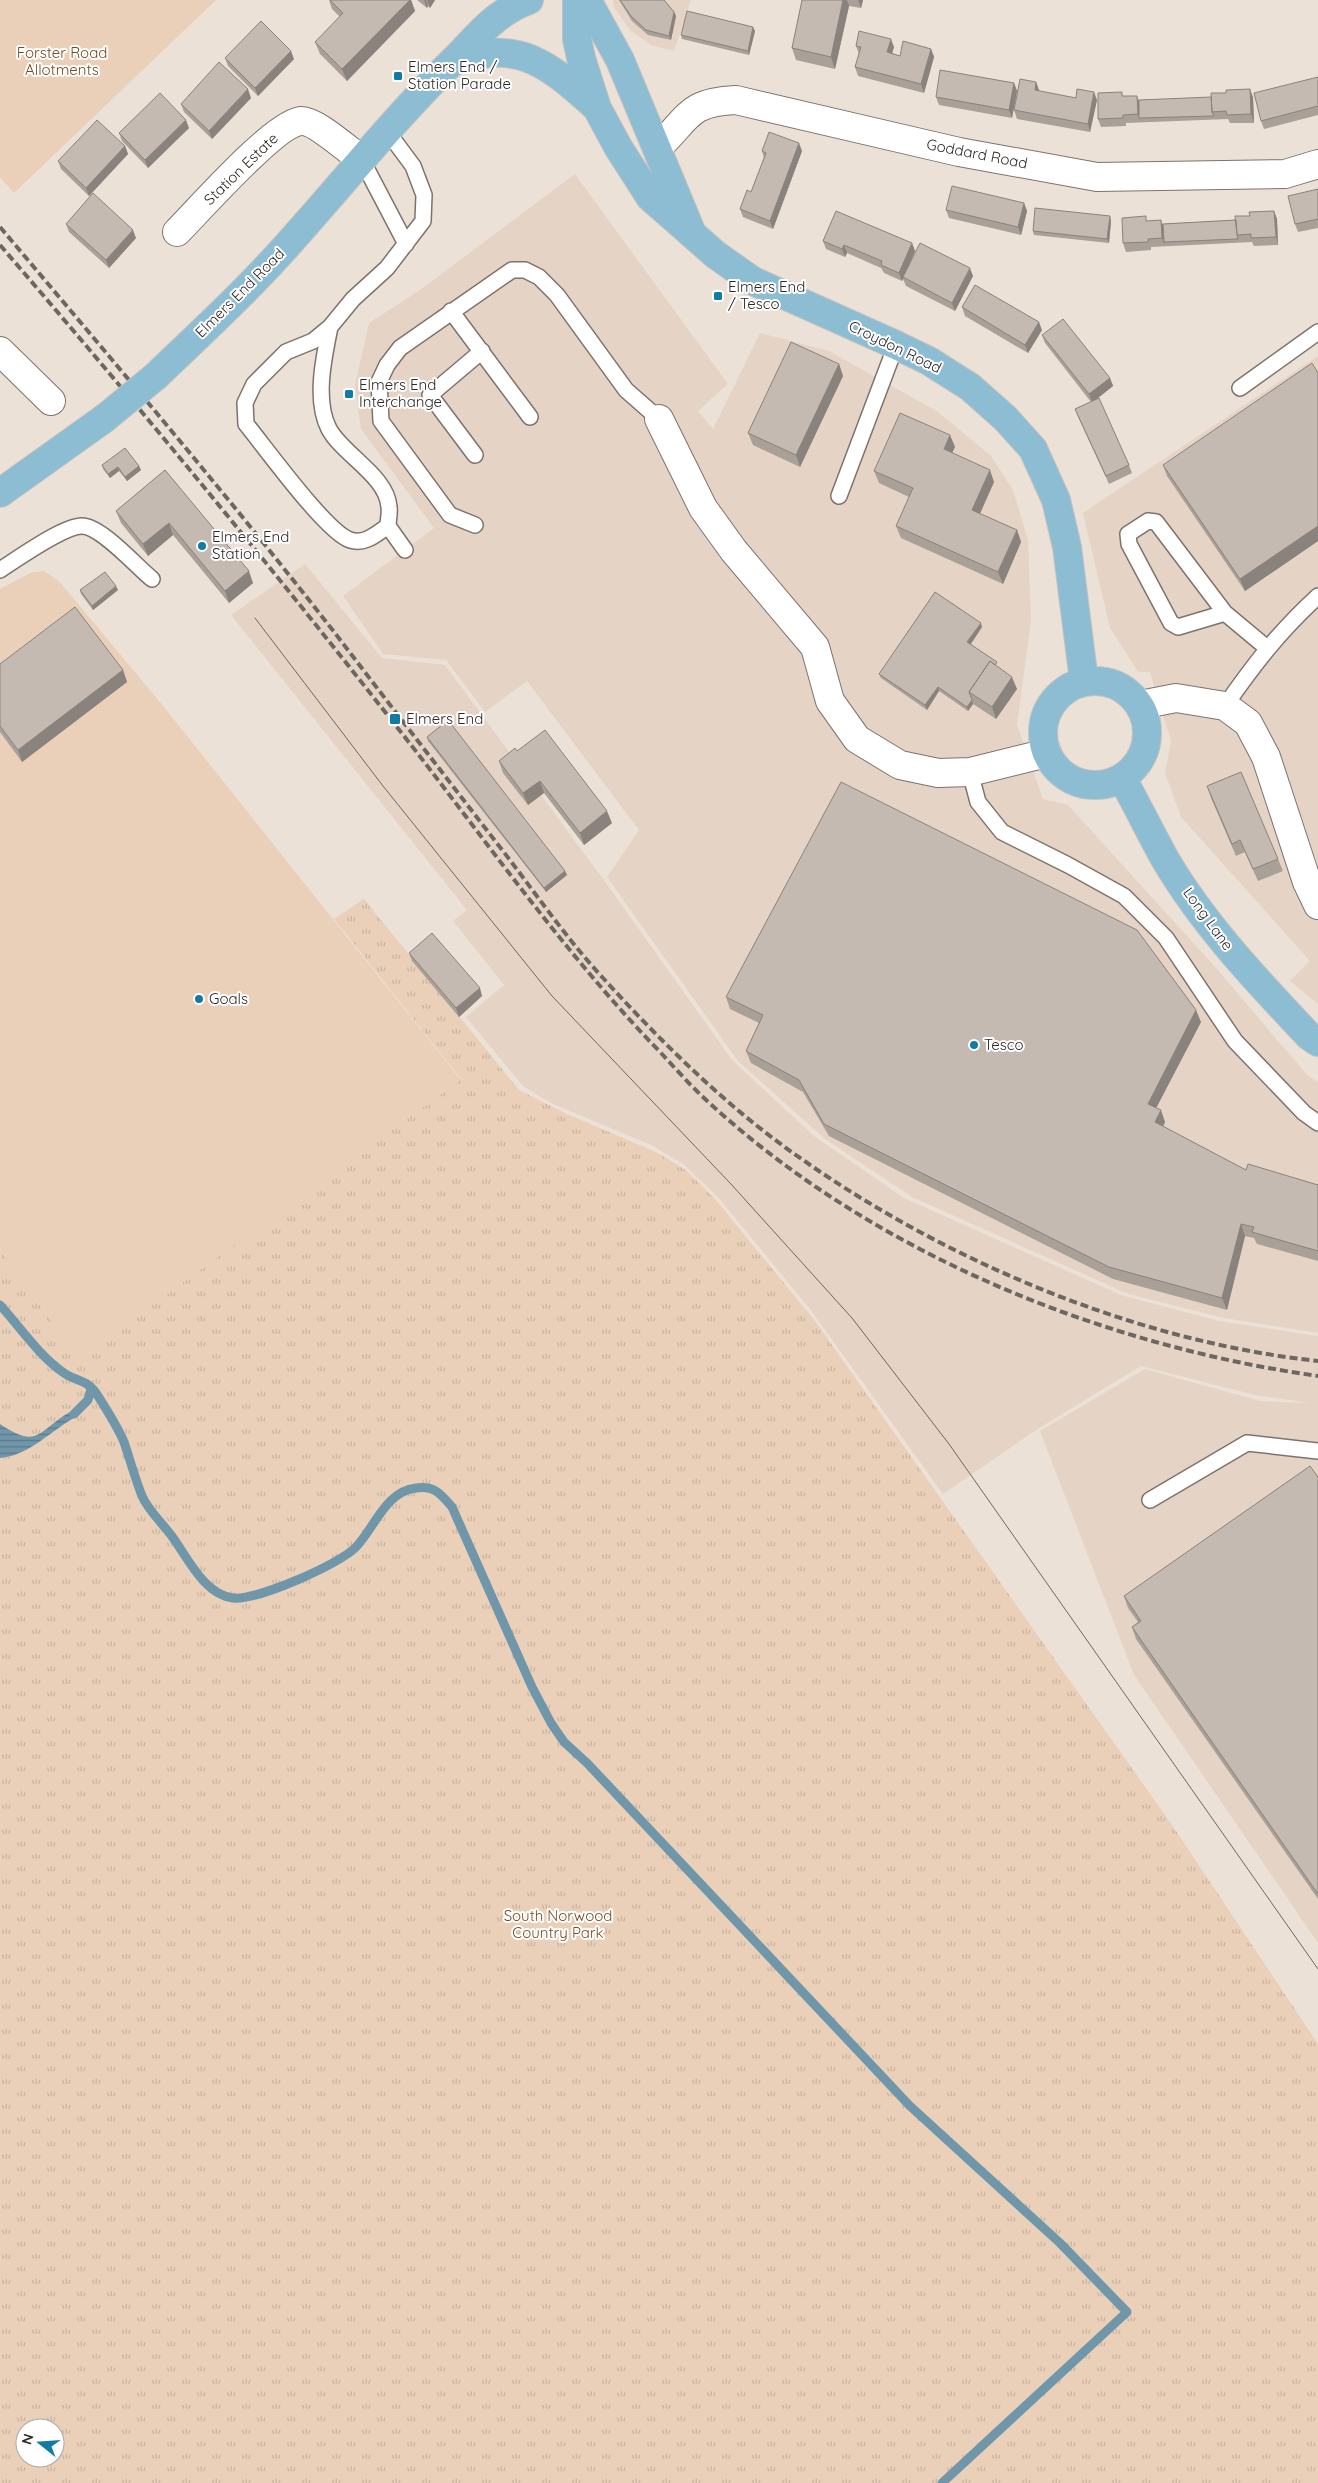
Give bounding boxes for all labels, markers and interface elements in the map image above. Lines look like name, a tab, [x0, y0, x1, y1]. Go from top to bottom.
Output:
park label: Forster Road Allotments	[17, 43, 107, 79]
place label: Elmers End / Station Parade	[408, 57, 511, 93]
marker: Elmers End / Station Parade	[392, 70, 404, 82]
street label: Station Estate	[200, 128, 282, 209]
street label: Goddard Road	[925, 134, 1029, 173]
street label: Elmers End Road	[191, 244, 288, 341]
place label: Elmers End / Tesco	[728, 277, 805, 313]
marker: Elmers End / Tesco	[712, 290, 724, 302]
street label: Croydon Road	[846, 316, 945, 377]
place label: Elmers End Interchange	[359, 375, 442, 411]
marker: Elmers End Interchange	[343, 388, 355, 400]
place label: Elmers End Station	[212, 527, 289, 563]
marker: Elmers End Station	[196, 540, 208, 552]
place label: Elmers End	[406, 709, 483, 728]
marker: Elmers End	[388, 712, 402, 726]
street label: Long Lane	[1179, 883, 1238, 954]
place label: Goals	[209, 989, 248, 1008]
marker: Goals	[193, 993, 205, 1005]
place label: Tesco	[984, 1035, 1024, 1054]
marker: Tesco	[968, 1039, 980, 1051]
park label: South Norwood Country Park	[504, 1906, 612, 1942]
north arrow	[15, 2418, 65, 2468]
text: N	[17, 2432, 38, 2447]

